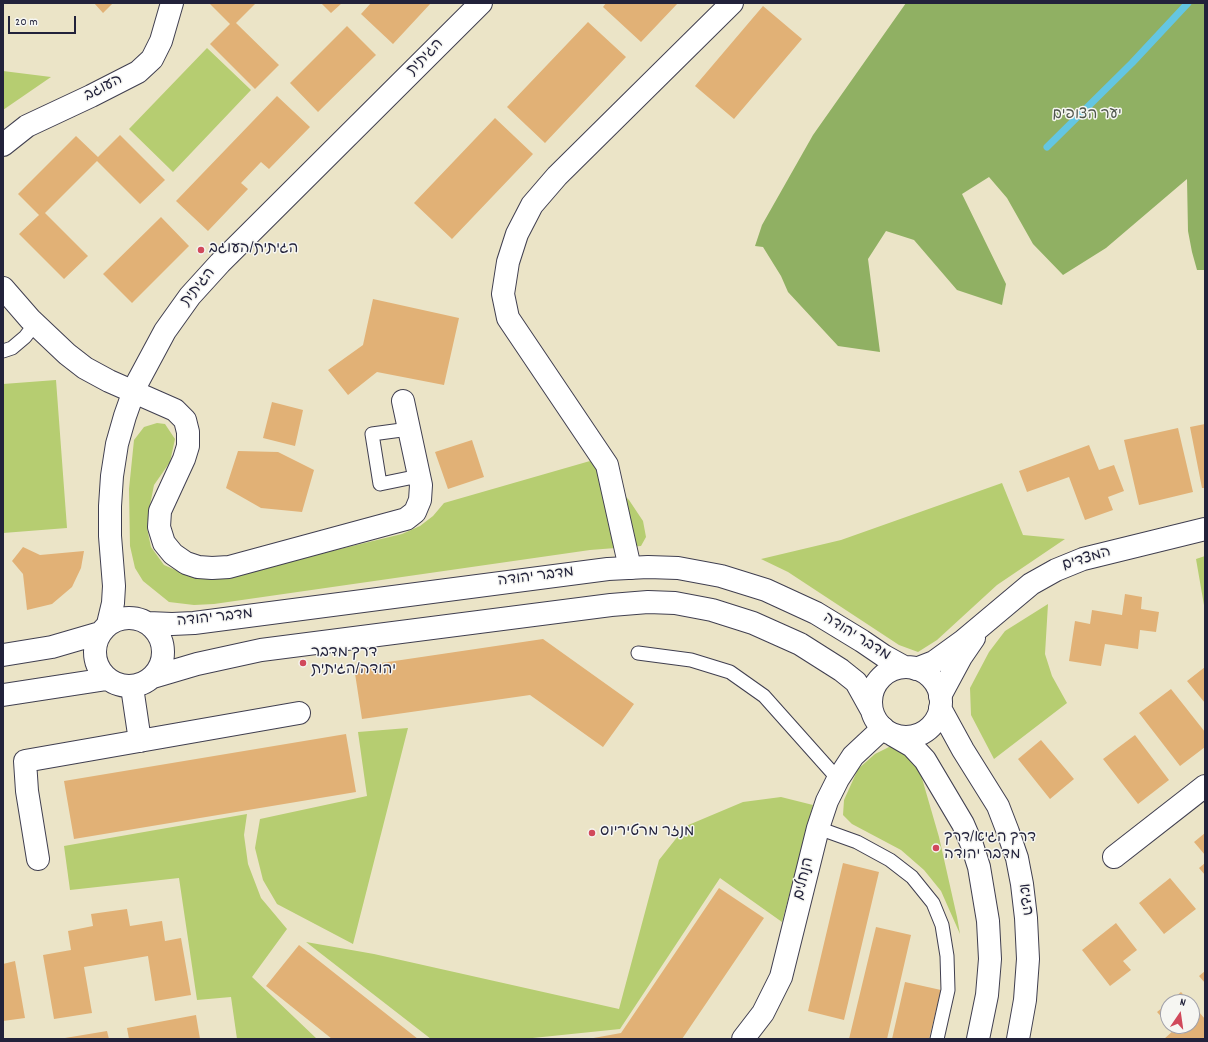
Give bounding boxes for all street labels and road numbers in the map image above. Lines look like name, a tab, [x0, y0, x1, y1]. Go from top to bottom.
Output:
street label: הגיתית	[404, 36, 448, 80]
street label: העוגב	[82, 72, 126, 106]
street label: הגיתית	[178, 265, 220, 311]
street label: המצדים	[1061, 544, 1113, 576]
street label: מדבר יהודה	[497, 564, 575, 592]
street label: מדבר יהודה	[176, 606, 254, 632]
street label: מדבר יהודה	[819, 610, 893, 666]
street label: הנחלים	[791, 856, 819, 902]
street label: הגיא	[1013, 883, 1035, 917]

